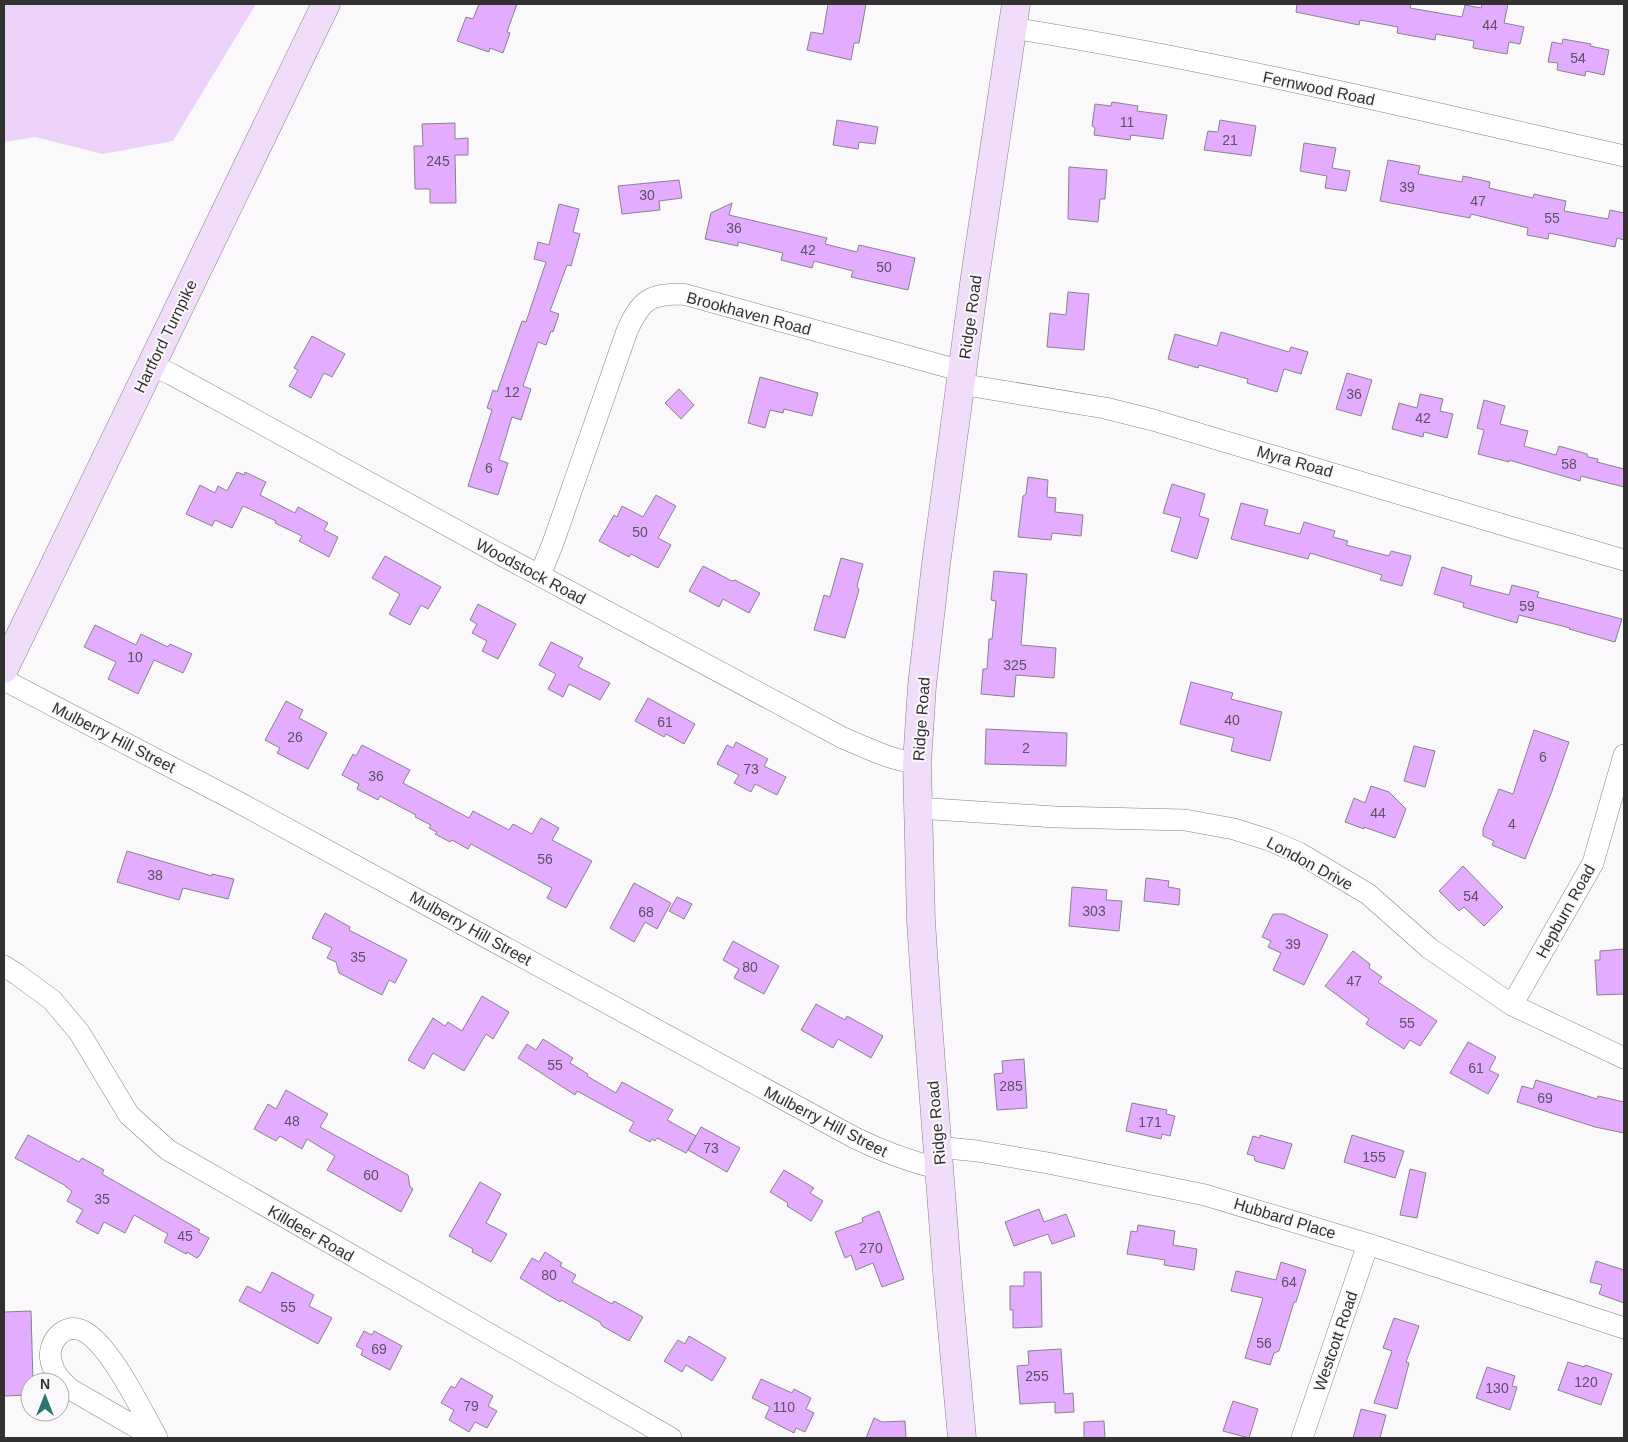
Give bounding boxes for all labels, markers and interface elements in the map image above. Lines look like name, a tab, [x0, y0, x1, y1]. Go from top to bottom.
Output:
house number: 44	[1482, 17, 1498, 33]
house number: 54	[1570, 50, 1586, 66]
street label: Fernwood Road	[1261, 68, 1376, 109]
house number: 11	[1120, 114, 1134, 130]
house number: 21	[1222, 132, 1238, 148]
house number: 245	[426, 153, 450, 169]
house number: 39	[1399, 179, 1415, 195]
house number: 30	[639, 187, 655, 203]
house number: 47	[1470, 193, 1486, 209]
house number: 55	[1544, 210, 1560, 226]
house number: 36	[726, 220, 742, 236]
house number: 42	[800, 242, 816, 258]
house number: 50	[876, 259, 892, 275]
street label: Ridge Road	[956, 274, 985, 360]
street label: Hartford Turnpike	[131, 277, 200, 395]
street label: Brookhaven Road	[685, 289, 813, 338]
house number: 12	[504, 384, 520, 400]
house number: 36	[1346, 386, 1362, 402]
house number: 42	[1415, 410, 1431, 426]
street label: Myra Road	[1255, 443, 1335, 480]
house number: 58	[1561, 456, 1577, 472]
house number: 6	[485, 460, 493, 476]
house number: 50	[632, 524, 648, 540]
street label: Woodstock Road	[473, 535, 588, 607]
house number: 59	[1519, 598, 1535, 614]
house number: 10	[127, 649, 143, 665]
house number: 325	[1003, 657, 1027, 673]
street label: Ridge Road	[910, 676, 933, 762]
street label: Mulberry Hill Street	[49, 699, 179, 776]
house number: 40	[1224, 712, 1240, 728]
house number: 61	[657, 714, 673, 730]
house number: 26	[287, 729, 303, 745]
house number: 2	[1022, 740, 1030, 756]
house number: 6	[1539, 749, 1547, 765]
house number: 73	[743, 761, 759, 777]
house number: 36	[368, 768, 384, 784]
house number: 44	[1370, 805, 1386, 821]
house number: 4	[1508, 816, 1516, 832]
street label: London Drive	[1264, 834, 1356, 893]
house number: 56	[537, 851, 553, 867]
street label: Hepburn Road	[1533, 862, 1598, 961]
house number: 38	[147, 867, 163, 883]
street label: Mulberry Hill Street	[407, 888, 535, 969]
house number: 54	[1463, 888, 1479, 904]
house number: 303	[1082, 903, 1106, 919]
house number: 68	[638, 904, 654, 920]
house number: 39	[1285, 936, 1301, 952]
house number: 35	[350, 949, 366, 965]
house number: 80	[742, 959, 758, 975]
house number: 47	[1346, 973, 1362, 989]
house number: 55	[1399, 1015, 1415, 1031]
house number: 55	[547, 1057, 563, 1073]
house number: 61	[1468, 1060, 1484, 1076]
house number: 285	[999, 1078, 1023, 1094]
street label: Ridge Road	[924, 1080, 949, 1166]
street label: Mulberry Hill Street	[761, 1083, 891, 1160]
house number: 69	[1537, 1090, 1553, 1106]
house number: 48	[284, 1113, 300, 1129]
house number: 171	[1138, 1114, 1162, 1130]
house number: 73	[703, 1140, 719, 1156]
house number: 155	[1362, 1149, 1386, 1165]
house number: 60	[363, 1167, 379, 1183]
house number: 35	[94, 1191, 110, 1207]
street label: Hubbard Place	[1232, 1195, 1338, 1242]
street label: Killdeer Road	[265, 1202, 357, 1265]
house number: 45	[177, 1228, 193, 1244]
house number: 270	[859, 1240, 883, 1256]
house number: 80	[541, 1267, 557, 1283]
house number: 64	[1281, 1274, 1297, 1290]
street label: Westcott Road	[1310, 1289, 1361, 1393]
house number: 55	[280, 1299, 296, 1315]
house number: 56	[1256, 1335, 1272, 1351]
house number: 69	[371, 1341, 387, 1357]
house number: 255	[1025, 1368, 1049, 1384]
north arrow	[20, 1372, 70, 1422]
house number: 120	[1574, 1374, 1598, 1390]
text: N	[40, 1376, 50, 1392]
house number: 130	[1485, 1380, 1509, 1396]
house number: 79	[463, 1398, 479, 1414]
house number: 110	[773, 1399, 795, 1415]

